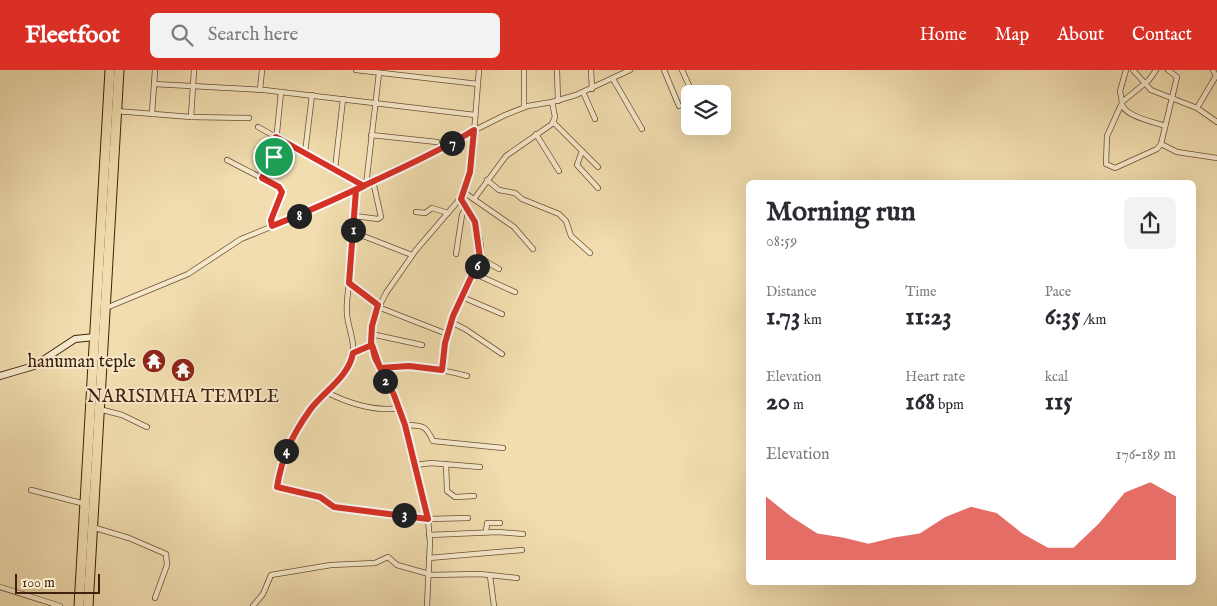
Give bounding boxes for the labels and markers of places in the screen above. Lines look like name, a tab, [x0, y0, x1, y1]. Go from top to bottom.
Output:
pin: 7	[440, 130, 464, 156]
pin	[253, 136, 295, 178]
pin: 8	[286, 204, 312, 228]
pin: 1	[340, 218, 366, 242]
pin: 6	[464, 254, 490, 278]
temple icon: hanuman teple	[141, 348, 167, 374]
place label: hanuman teple	[27, 351, 136, 374]
temple icon: NARISIMHA TEMPLE	[170, 357, 196, 383]
pin: 2	[372, 368, 398, 394]
place label: NARISIMHA TEMPLE	[87, 386, 279, 409]
pin: 4	[274, 438, 298, 464]
pin: 3	[392, 502, 416, 528]

